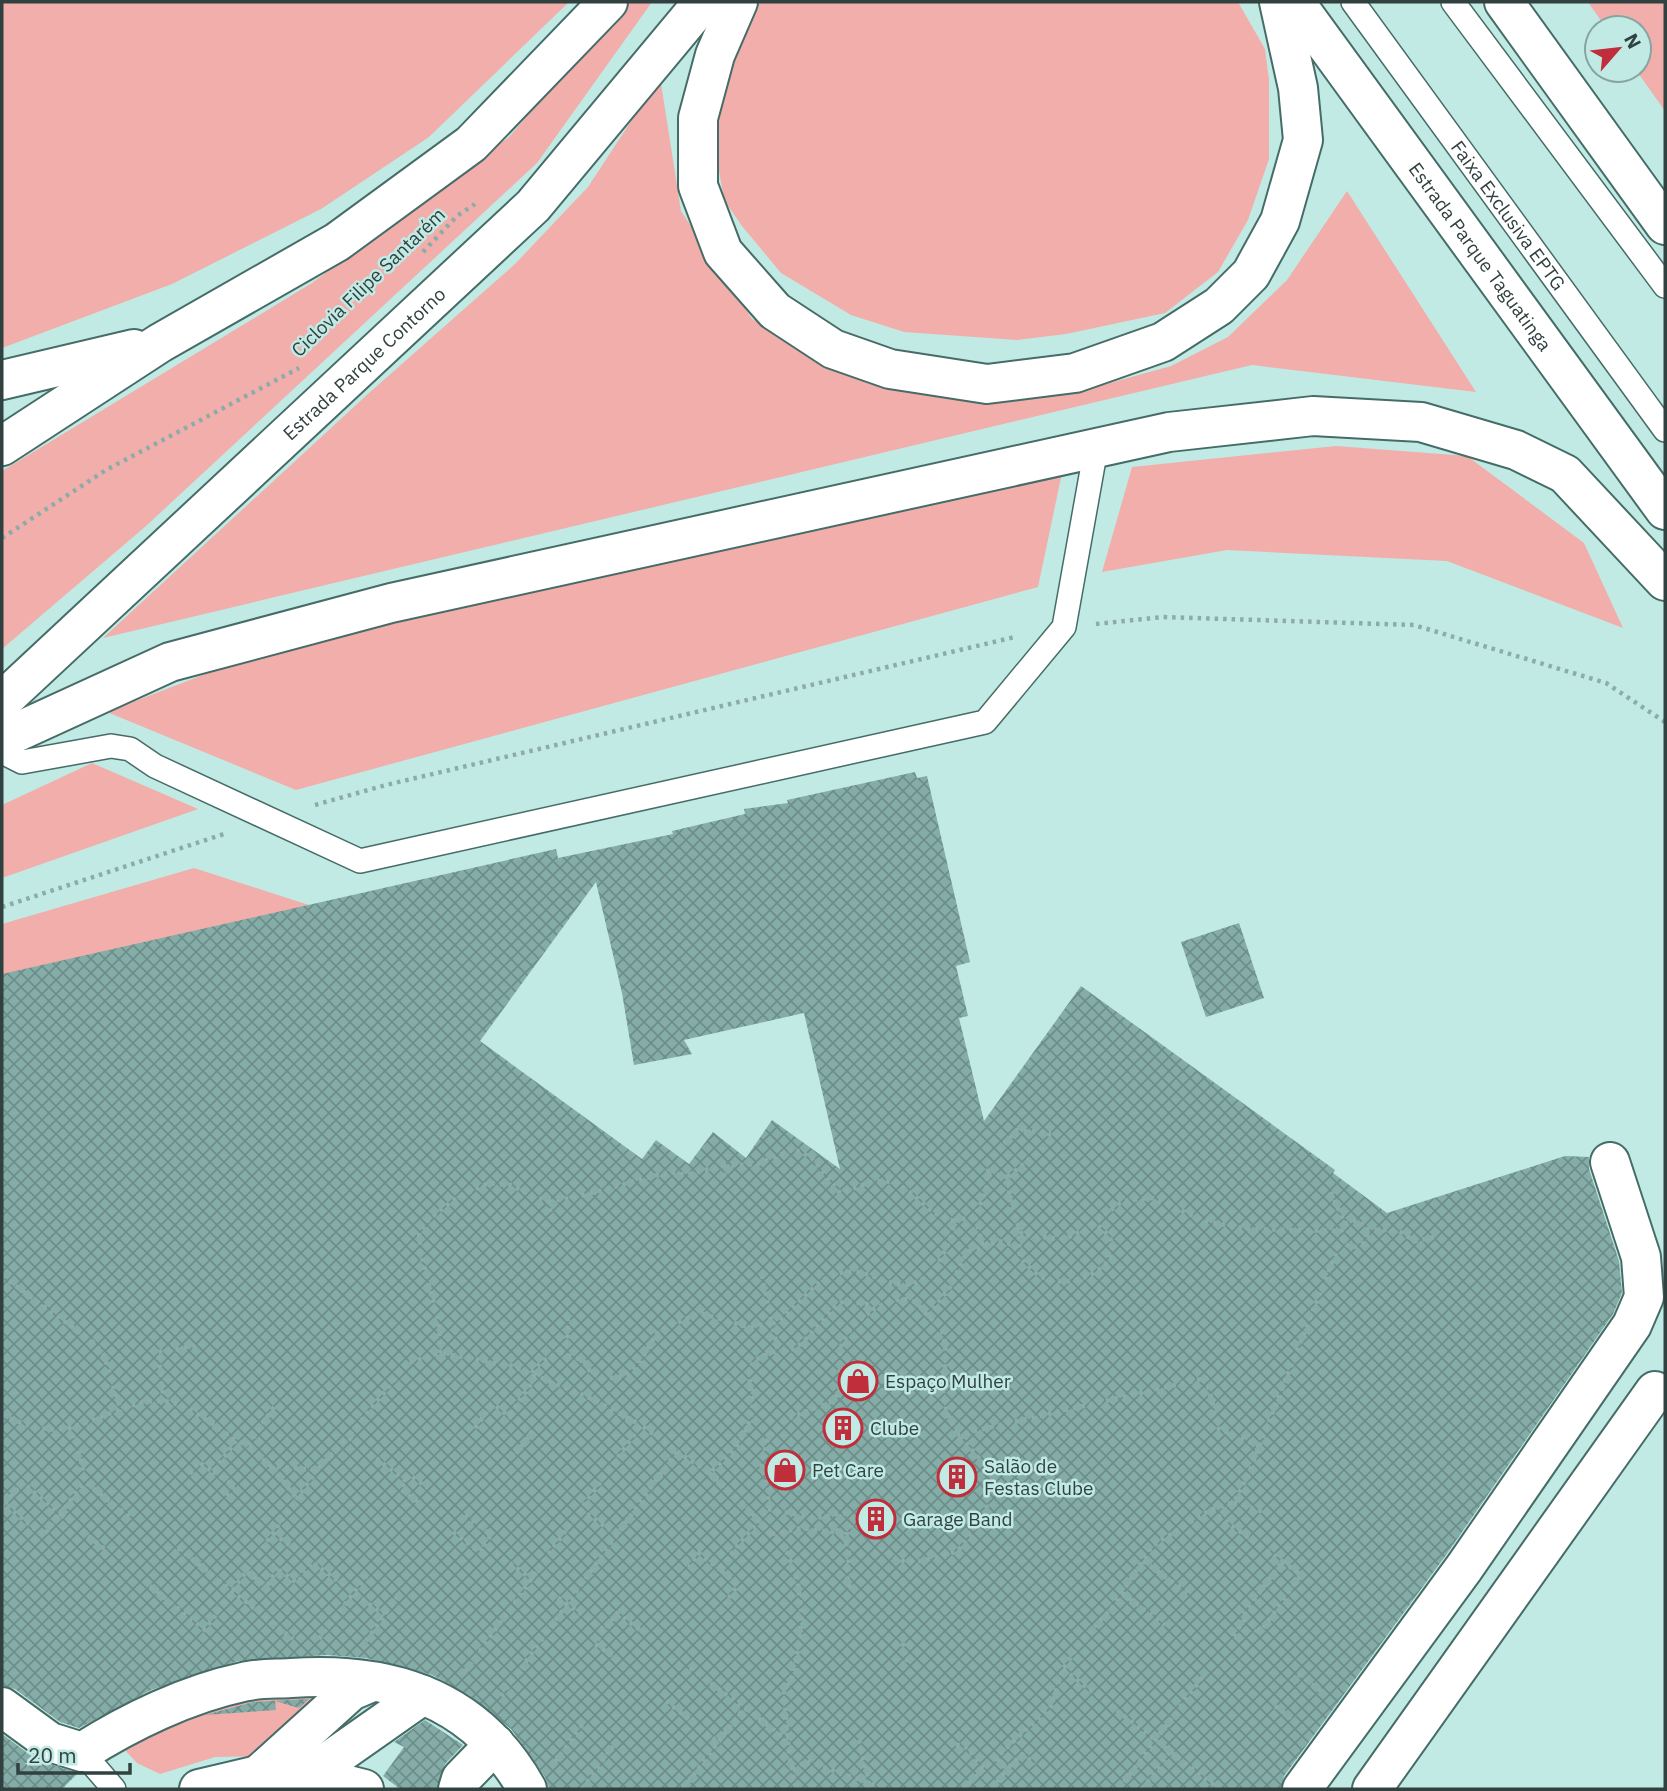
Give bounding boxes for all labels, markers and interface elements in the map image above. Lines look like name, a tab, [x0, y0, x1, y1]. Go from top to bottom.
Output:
north arrow	[1583, 14, 1653, 84]
text: N	[1619, 29, 1647, 53]
street label: Faixa Exclusiva EPTG	[1446, 136, 1571, 295]
street label: Estrada Parque Taguatinga	[1404, 158, 1557, 356]
street label: Ciclovia Filipe Santarém	[286, 202, 450, 362]
street label: Estrada Parque Contorno	[278, 282, 450, 445]
shop icon: Espaço Mulher	[837, 1360, 879, 1402]
place label: Espaço Mulher	[885, 1369, 1011, 1393]
building icon: Clube	[822, 1407, 864, 1449]
place label: Clube	[870, 1416, 919, 1440]
shop icon: Pet Care	[764, 1449, 806, 1491]
place label: Salão de Festas Clube	[984, 1454, 1093, 1500]
building icon: Salão de Festas Clube	[936, 1456, 978, 1498]
place label: Pet Care	[812, 1458, 884, 1482]
building icon: Garage Band	[855, 1498, 897, 1540]
place label: Garage Band	[903, 1507, 1013, 1531]
scale bar	[18, 1732, 130, 1776]
text: 20 m	[28, 1741, 77, 1769]

